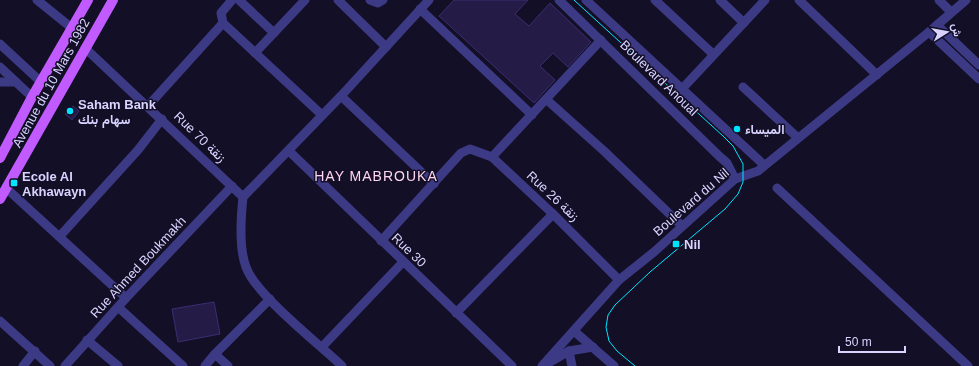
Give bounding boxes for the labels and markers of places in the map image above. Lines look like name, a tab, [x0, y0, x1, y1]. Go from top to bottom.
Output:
place label: Saham Bank سهام بنك	[78, 97, 157, 128]
marker: Saham Bank سهام بنك	[65, 106, 75, 116]
place label: الميساء	[745, 122, 785, 137]
marker: الميساء	[732, 124, 742, 134]
place label: Ecole Al Akhawayn	[22, 169, 86, 199]
marker: Ecole Al Akhawayn	[9, 178, 19, 188]
place label: Nil	[684, 237, 701, 252]
marker: Nil	[671, 239, 681, 249]

